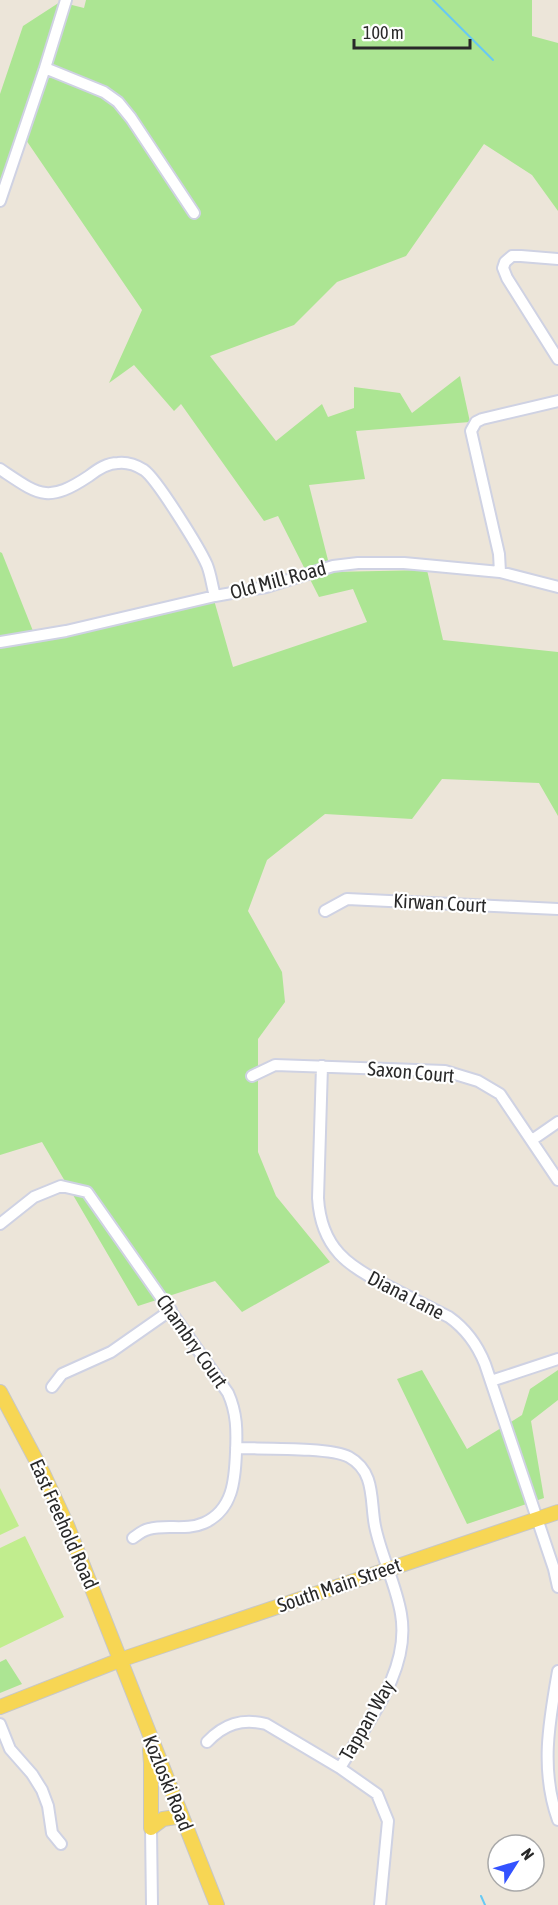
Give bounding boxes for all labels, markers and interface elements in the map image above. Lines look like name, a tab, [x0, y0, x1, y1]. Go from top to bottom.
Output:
scale bar	[354, 12, 470, 50]
text: 100 m	[363, 22, 404, 43]
street label: Old Mill Road	[227, 556, 328, 603]
street label: Kirwan Court	[393, 889, 487, 916]
street label: Saxon Court	[367, 1056, 456, 1087]
street label: Diana Lane	[364, 1266, 448, 1324]
street label: Chambry Court	[152, 1290, 233, 1392]
street label: East Freehold Road	[26, 1455, 103, 1592]
street label: South Main Street	[274, 1553, 404, 1616]
street label: Tappan Way	[334, 1676, 399, 1764]
street label: Kozloski Road	[139, 1732, 198, 1834]
north arrow	[486, 1833, 546, 1893]
text: N	[518, 1845, 538, 1863]

